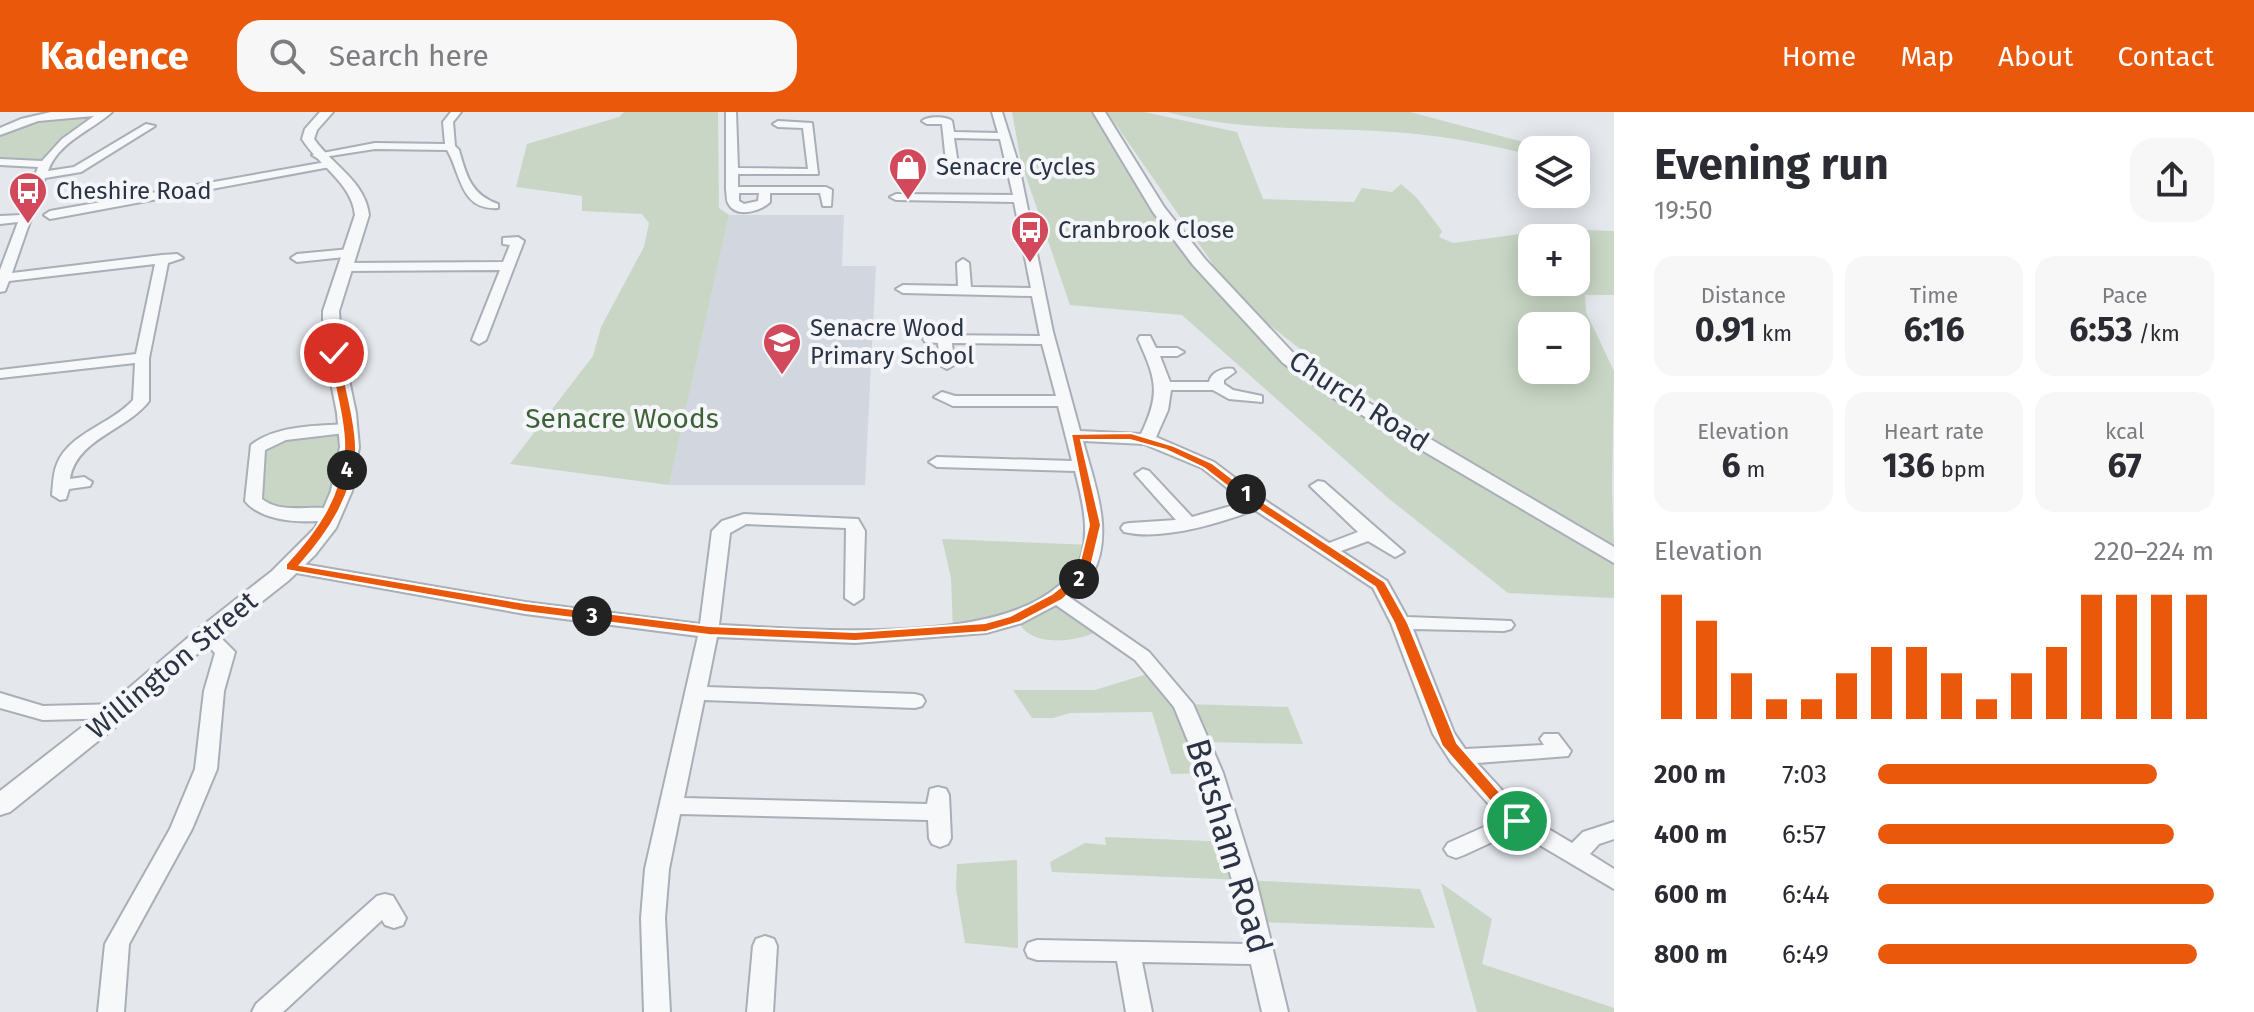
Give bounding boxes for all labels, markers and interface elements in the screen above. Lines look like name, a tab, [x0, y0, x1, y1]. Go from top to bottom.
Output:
search box	[237, 20, 797, 92]
text: Kadence	[40, 33, 189, 79]
icon: search	[265, 34, 309, 78]
text: Search here	[329, 38, 489, 74]
text: Home	[1782, 40, 1856, 73]
text: Map	[1900, 40, 1954, 73]
text: About	[1998, 40, 2073, 73]
text: Contact	[2117, 40, 2214, 73]
map controls	[1518, 136, 1590, 384]
button: layers	[1518, 136, 1590, 208]
text: Evening run	[1654, 138, 1889, 191]
button: share	[2130, 138, 2214, 222]
shop icon: Senacre Cycles	[887, 146, 929, 201]
place label: Senacre Cycles	[936, 153, 1095, 181]
bus stop icon: Cheshire Road	[7, 170, 49, 225]
place label: Cheshire Road	[56, 177, 212, 205]
text: 19:50	[1654, 195, 1713, 226]
bus stop icon: Cranbrook Close	[1009, 209, 1051, 264]
place label: Cranbrook Close	[1058, 216, 1235, 244]
button: +	[1518, 224, 1590, 296]
text: Distance	[1701, 282, 1786, 309]
text: Time	[1910, 282, 1958, 309]
text: Pace	[2102, 282, 2147, 309]
text: 0.91	[1695, 309, 1756, 350]
text: 6:16	[1903, 309, 1965, 350]
text: 6:53	[2069, 309, 2133, 350]
button: −	[1518, 312, 1590, 384]
place label: Senacre Wood Primary School	[810, 314, 974, 370]
pin	[300, 319, 368, 387]
text: km	[1756, 320, 1792, 347]
text: /km	[2133, 320, 2180, 347]
school or university icon: Senacre Wood Primary School	[761, 321, 803, 376]
icon: check	[312, 331, 356, 375]
street label: Church Road	[1283, 344, 1435, 458]
park label: Senacre Woods	[525, 402, 719, 435]
text: Elevation	[1697, 418, 1789, 445]
text: Heart rate	[1884, 418, 1984, 445]
text: kcal	[2105, 418, 2144, 445]
text: 6	[1721, 445, 1741, 486]
text: 136	[1882, 445, 1935, 486]
text: 67	[2108, 445, 2142, 486]
pin: 4	[327, 450, 367, 490]
text: 4	[341, 456, 353, 483]
text: m	[1741, 456, 1765, 483]
text: bpm	[1935, 456, 1986, 483]
pin: 1	[1226, 474, 1266, 514]
text: 1	[1241, 480, 1251, 507]
text: Elevation	[1654, 536, 1763, 567]
text: 220–224 m	[2094, 536, 2214, 567]
pin: 2	[1059, 559, 1099, 599]
text: 2	[1073, 565, 1085, 592]
street label: Willington Street	[80, 584, 265, 746]
pin: 3	[572, 596, 612, 636]
text: 3	[586, 602, 598, 629]
street label: Betsham Road	[1177, 734, 1281, 958]
text: 200 m	[1654, 759, 1726, 790]
text: 7:03	[1782, 759, 1827, 790]
pin	[1483, 787, 1551, 855]
icon: arrive	[1495, 799, 1539, 843]
text: 400 m	[1654, 819, 1727, 850]
text: 6:57	[1782, 819, 1826, 850]
text: 600 m	[1654, 879, 1727, 910]
text: 6:44	[1782, 879, 1830, 910]
text: 800 m	[1654, 939, 1728, 970]
text: 6:49	[1782, 939, 1829, 970]

